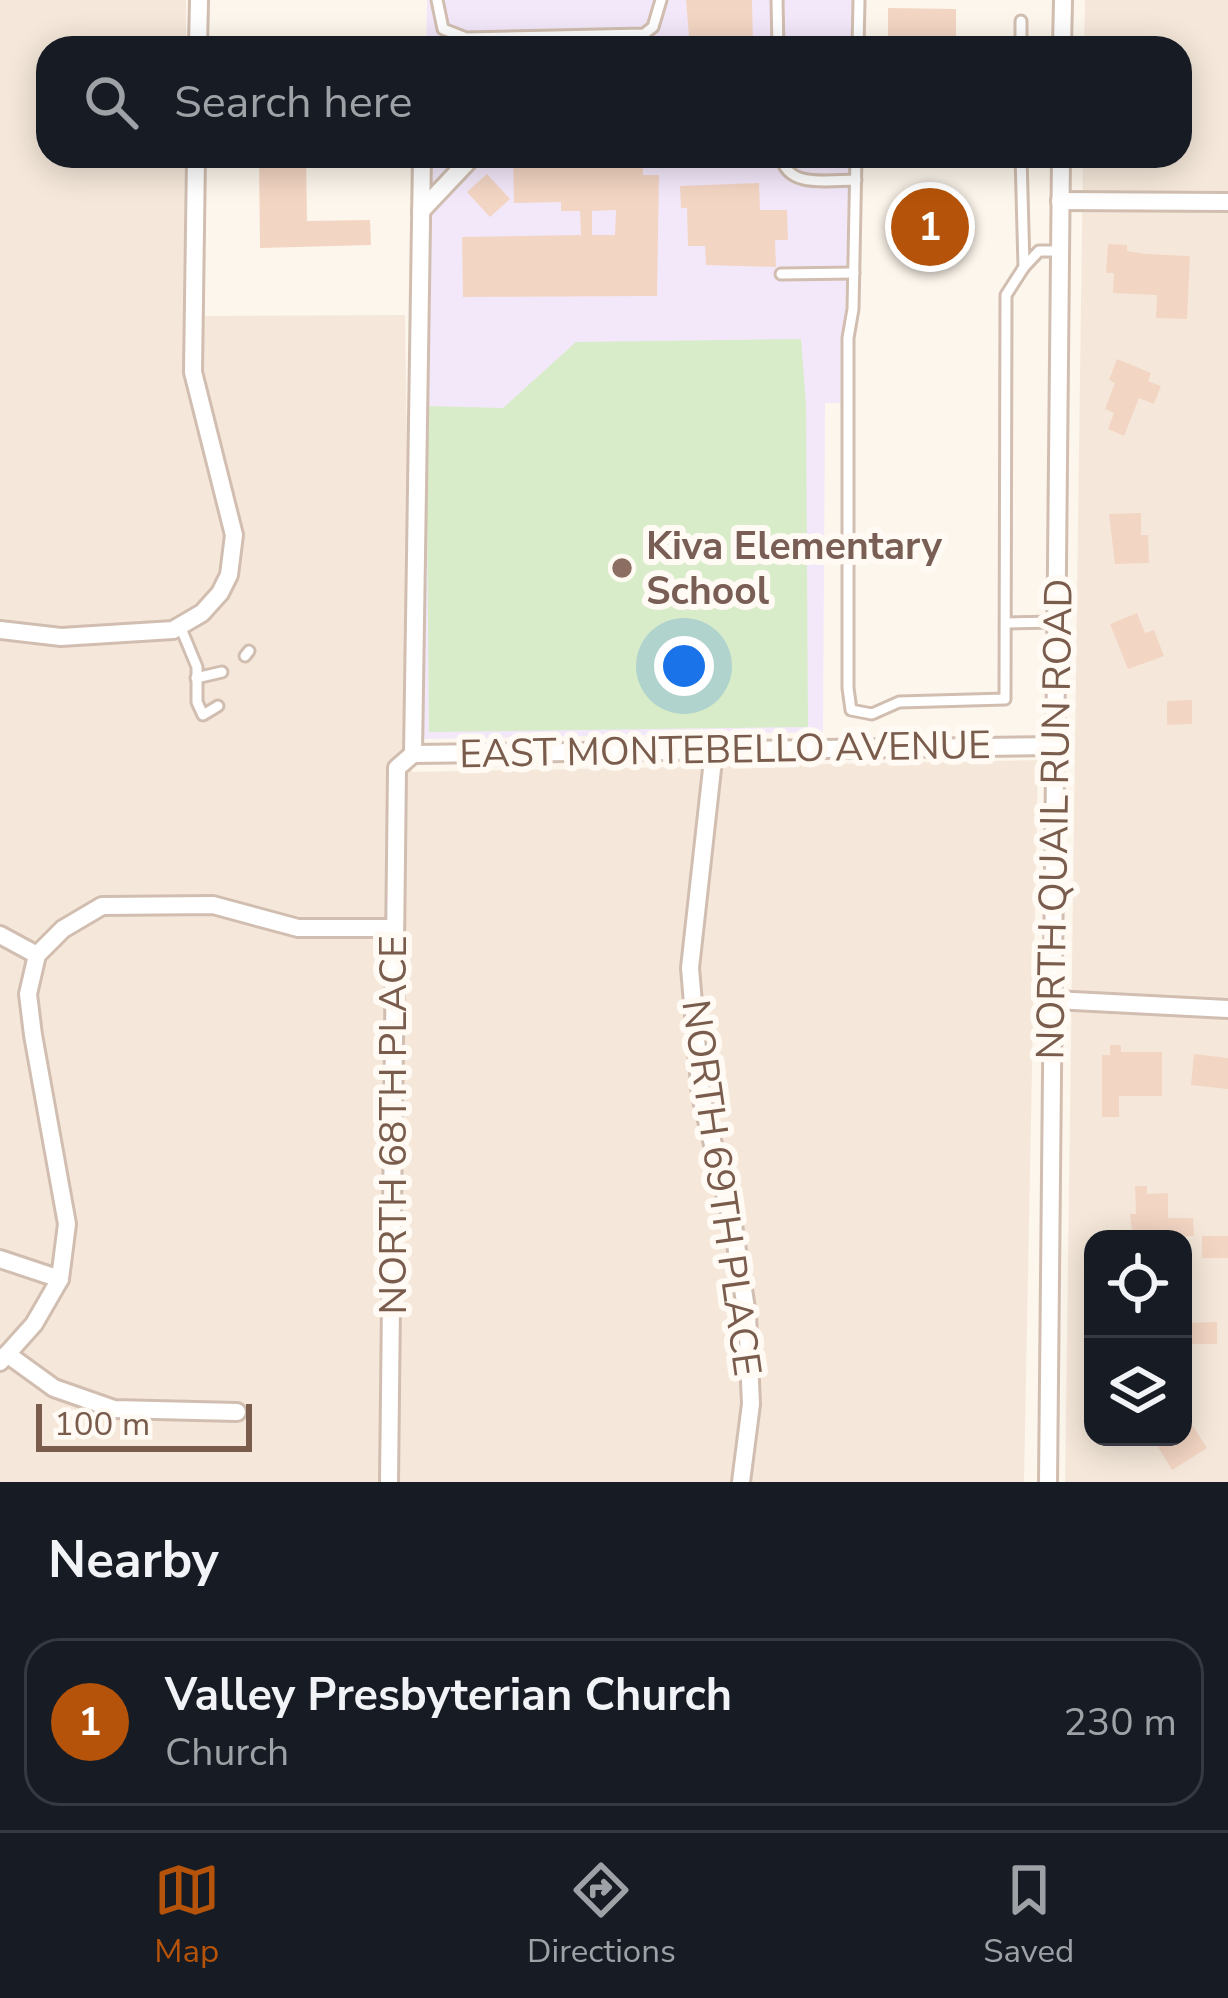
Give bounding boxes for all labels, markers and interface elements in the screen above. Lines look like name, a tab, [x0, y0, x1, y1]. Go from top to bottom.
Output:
search box	[36, 36, 1192, 168]
icon: search	[78, 69, 144, 135]
text: Search here	[174, 72, 413, 133]
pin: 1	[891, 182, 969, 272]
place label: Kiva Elementary School	[646, 520, 942, 618]
marker: Kiva Elementary School	[609, 555, 635, 581]
street label: NORTH QUAIL RUN ROAD	[1024, 578, 1086, 1060]
your location	[654, 636, 714, 696]
street label: EAST MONTEBELLO AVENUE	[459, 719, 991, 781]
street label: NORTH 68TH PLACE	[367, 935, 420, 1315]
street label: NORTH 69TH PLACE	[668, 997, 774, 1379]
map controls	[1084, 1230, 1192, 1446]
button: locate	[1084, 1230, 1192, 1338]
button: layers	[1084, 1338, 1192, 1446]
scale bar	[36, 1398, 252, 1451]
text: 100 m	[54, 1402, 150, 1447]
text: Nearby	[48, 1525, 219, 1595]
text: Valley Presbyterian Church	[165, 1665, 732, 1726]
text: 1	[78, 1696, 102, 1749]
text: 230 m	[1063, 1696, 1177, 1749]
text: Church	[165, 1726, 289, 1779]
tab: Map	[154, 1857, 220, 1974]
tab: Directions	[527, 1857, 676, 1974]
tab: Saved	[983, 1857, 1074, 1974]

